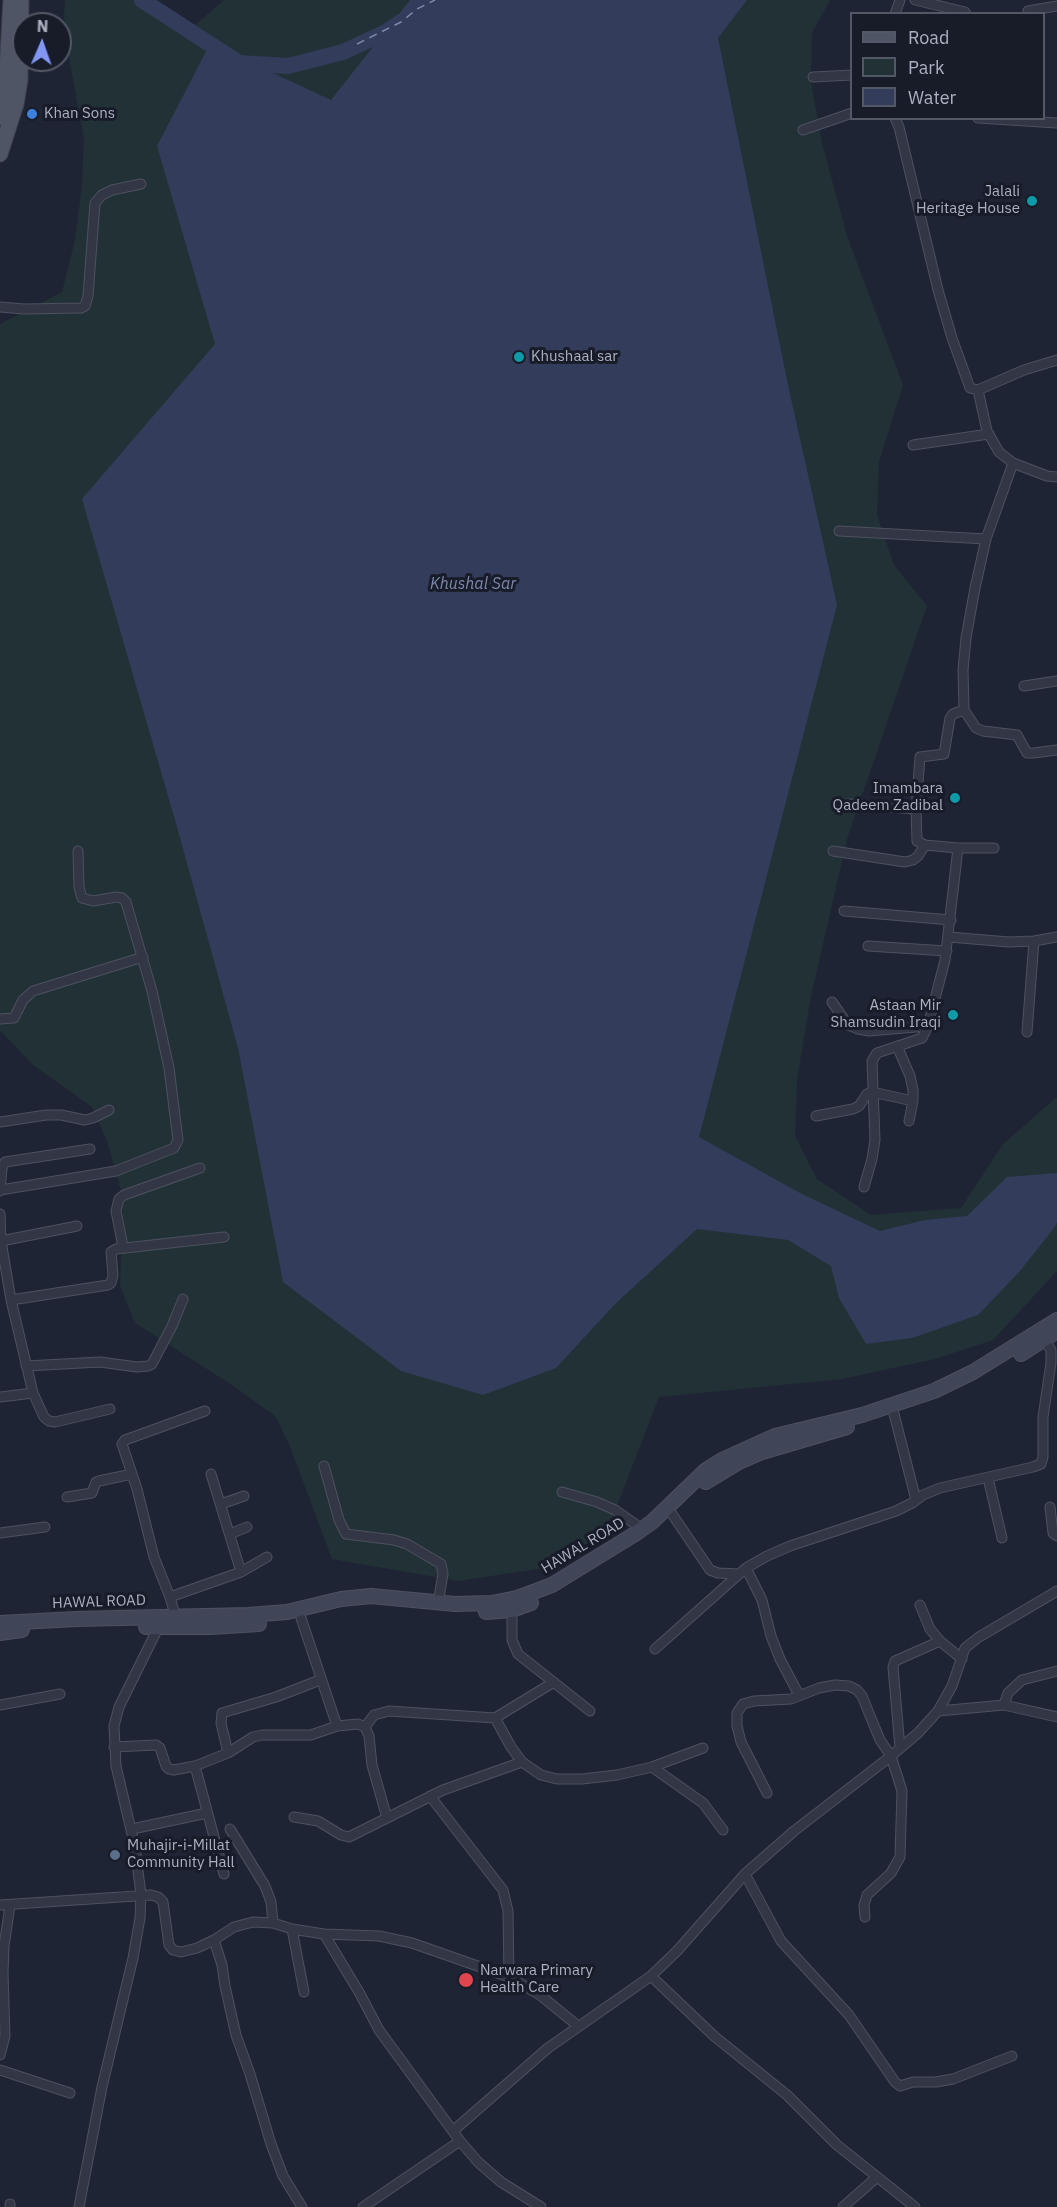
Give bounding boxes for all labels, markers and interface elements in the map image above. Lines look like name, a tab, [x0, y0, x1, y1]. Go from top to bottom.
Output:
north arrow	[12, 12, 72, 72]
legend	[850, 12, 1045, 120]
text: N	[36, 16, 49, 36]
text: Road	[908, 26, 949, 49]
text: Park	[908, 56, 944, 79]
text: Water	[908, 86, 956, 109]
place label: Khan Sons	[44, 105, 115, 123]
marker: Khan Sons	[25, 107, 39, 121]
place label: Jalali Heritage House	[916, 183, 1020, 218]
marker: Jalali Heritage House	[1025, 194, 1039, 208]
place label: Khushaal sar	[531, 348, 618, 366]
marker: Khushaal sar	[512, 350, 526, 364]
water label: Khushal Sar	[430, 574, 516, 594]
place label: Imambara Qadeem Zadibal	[833, 780, 943, 815]
marker: Imambara Qadeem Zadibal	[948, 791, 962, 805]
place label: Astaan Mir Shamsudin Iraqi	[830, 997, 941, 1032]
marker: Astaan Mir Shamsudin Iraqi	[946, 1008, 960, 1022]
street label: HAWAL ROAD	[538, 1514, 628, 1578]
street label: HAWAL ROAD	[52, 1591, 146, 1613]
place label: Muhajir-i-Millat Community Hall	[127, 1837, 235, 1872]
marker: Muhajir-i-Millat Community Hall	[108, 1848, 122, 1862]
place label: Narwara Primary Health Care	[480, 1962, 593, 1997]
marker: Narwara Primary Health Care	[457, 1971, 475, 1989]

